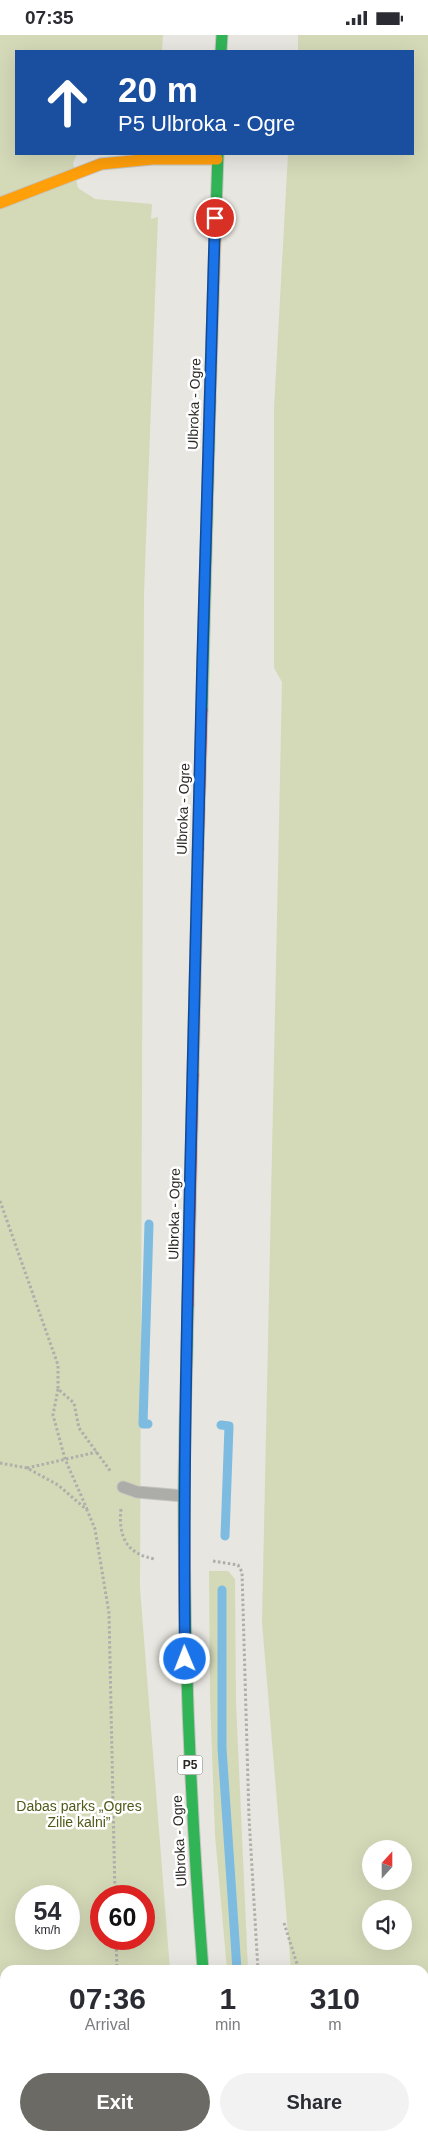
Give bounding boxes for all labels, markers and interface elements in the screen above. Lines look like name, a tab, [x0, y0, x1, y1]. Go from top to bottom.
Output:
text: 07:35	[25, 7, 74, 28]
icon: ahead	[35, 70, 100, 135]
text: 20 m	[118, 70, 198, 109]
text: P5 Ulbroka - Ogre	[118, 111, 295, 136]
pin	[194, 197, 236, 239]
icon: arrive	[201, 204, 229, 232]
street label: Ulbroka - Ogre	[184, 358, 204, 450]
street label: Ulbroka - Ogre	[173, 763, 193, 855]
street label: Ulbroka - Ogre	[165, 1168, 183, 1260]
position arrow	[158, 1632, 210, 1684]
road number: P5	[178, 1755, 202, 1775]
street label: Ulbroka - Ogre	[169, 1795, 189, 1887]
park label: Dabas parks „Ogres Zilie kalni”	[16, 1798, 142, 1830]
north arrow	[362, 1840, 412, 1890]
map controls	[362, 1840, 412, 1950]
speed limit sign: 60	[90, 1885, 155, 1950]
text: 54	[34, 1897, 61, 1925]
button: sound	[362, 1900, 412, 1950]
text: km/h	[34, 1923, 61, 1937]
text: 07:36	[69, 1982, 146, 2015]
text: 1	[219, 1982, 236, 2015]
text: 310	[310, 1982, 360, 2015]
text: Arrival	[85, 2016, 130, 2033]
text: min	[215, 2016, 241, 2033]
text: m	[328, 2016, 341, 2033]
button: Exit	[20, 2073, 210, 2131]
button: Share	[220, 2073, 409, 2131]

